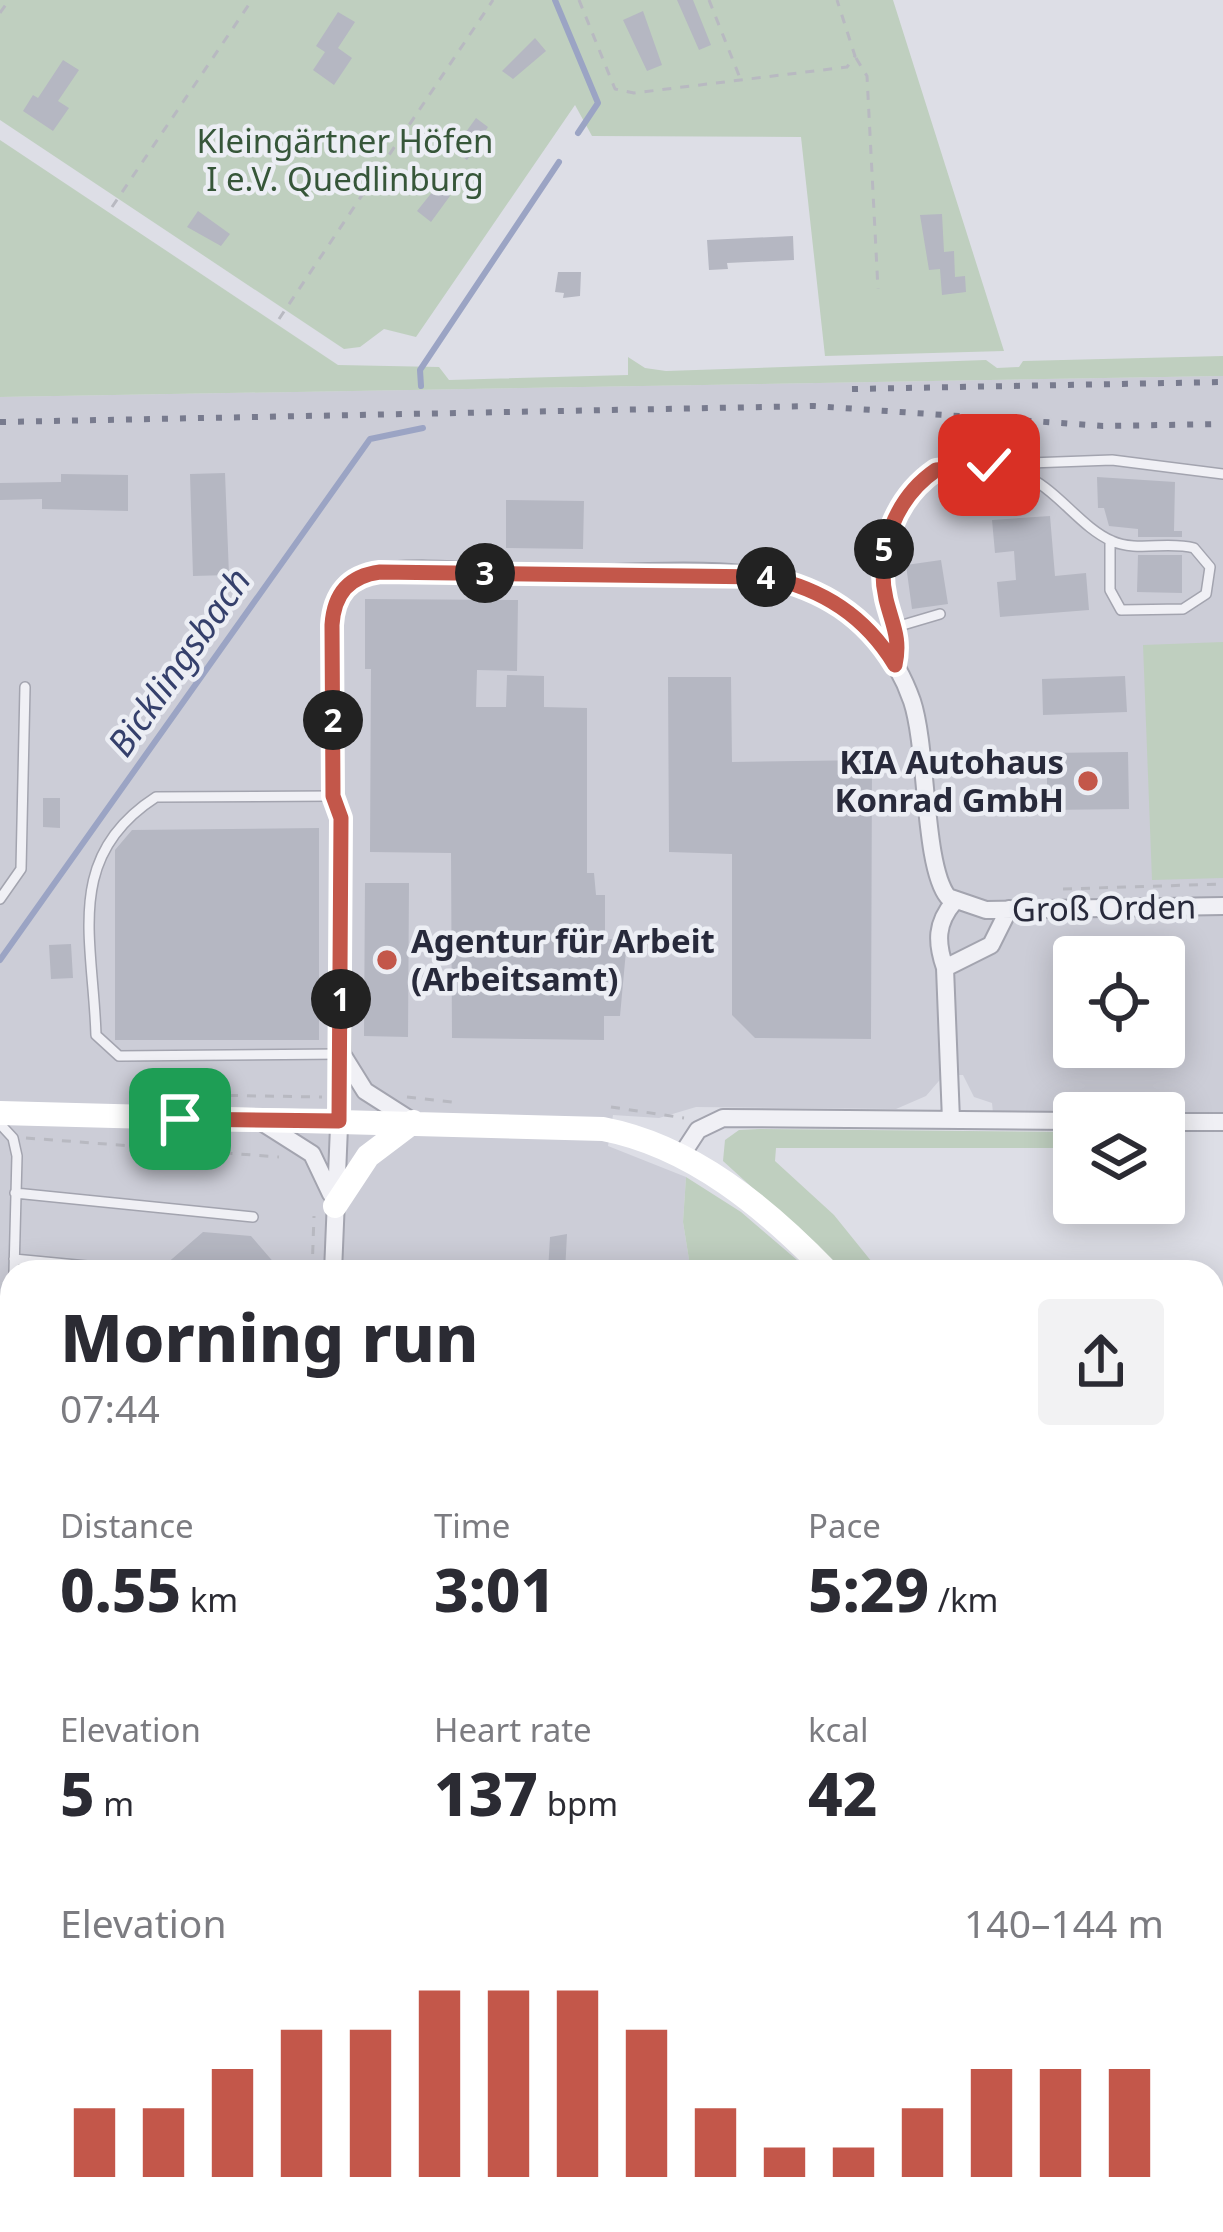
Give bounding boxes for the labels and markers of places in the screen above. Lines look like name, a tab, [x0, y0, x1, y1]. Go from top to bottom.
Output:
pin	[938, 414, 1040, 516]
pin: 5	[854, 519, 914, 579]
pin: 3	[455, 543, 515, 603]
pin: 4	[736, 547, 796, 607]
pin: 2	[303, 690, 363, 750]
place label: KIA Autohaus Konrad GmbH	[835, 739, 1064, 822]
marker: KIA Autohaus Konrad GmbH	[1075, 768, 1101, 794]
place label: Agentur für Arbeit (Arbeitsamt)	[411, 918, 715, 1001]
marker: Agentur für Arbeit (Arbeitsamt)	[374, 947, 400, 973]
pin: 1	[311, 969, 371, 1029]
pin	[129, 1068, 231, 1170]

